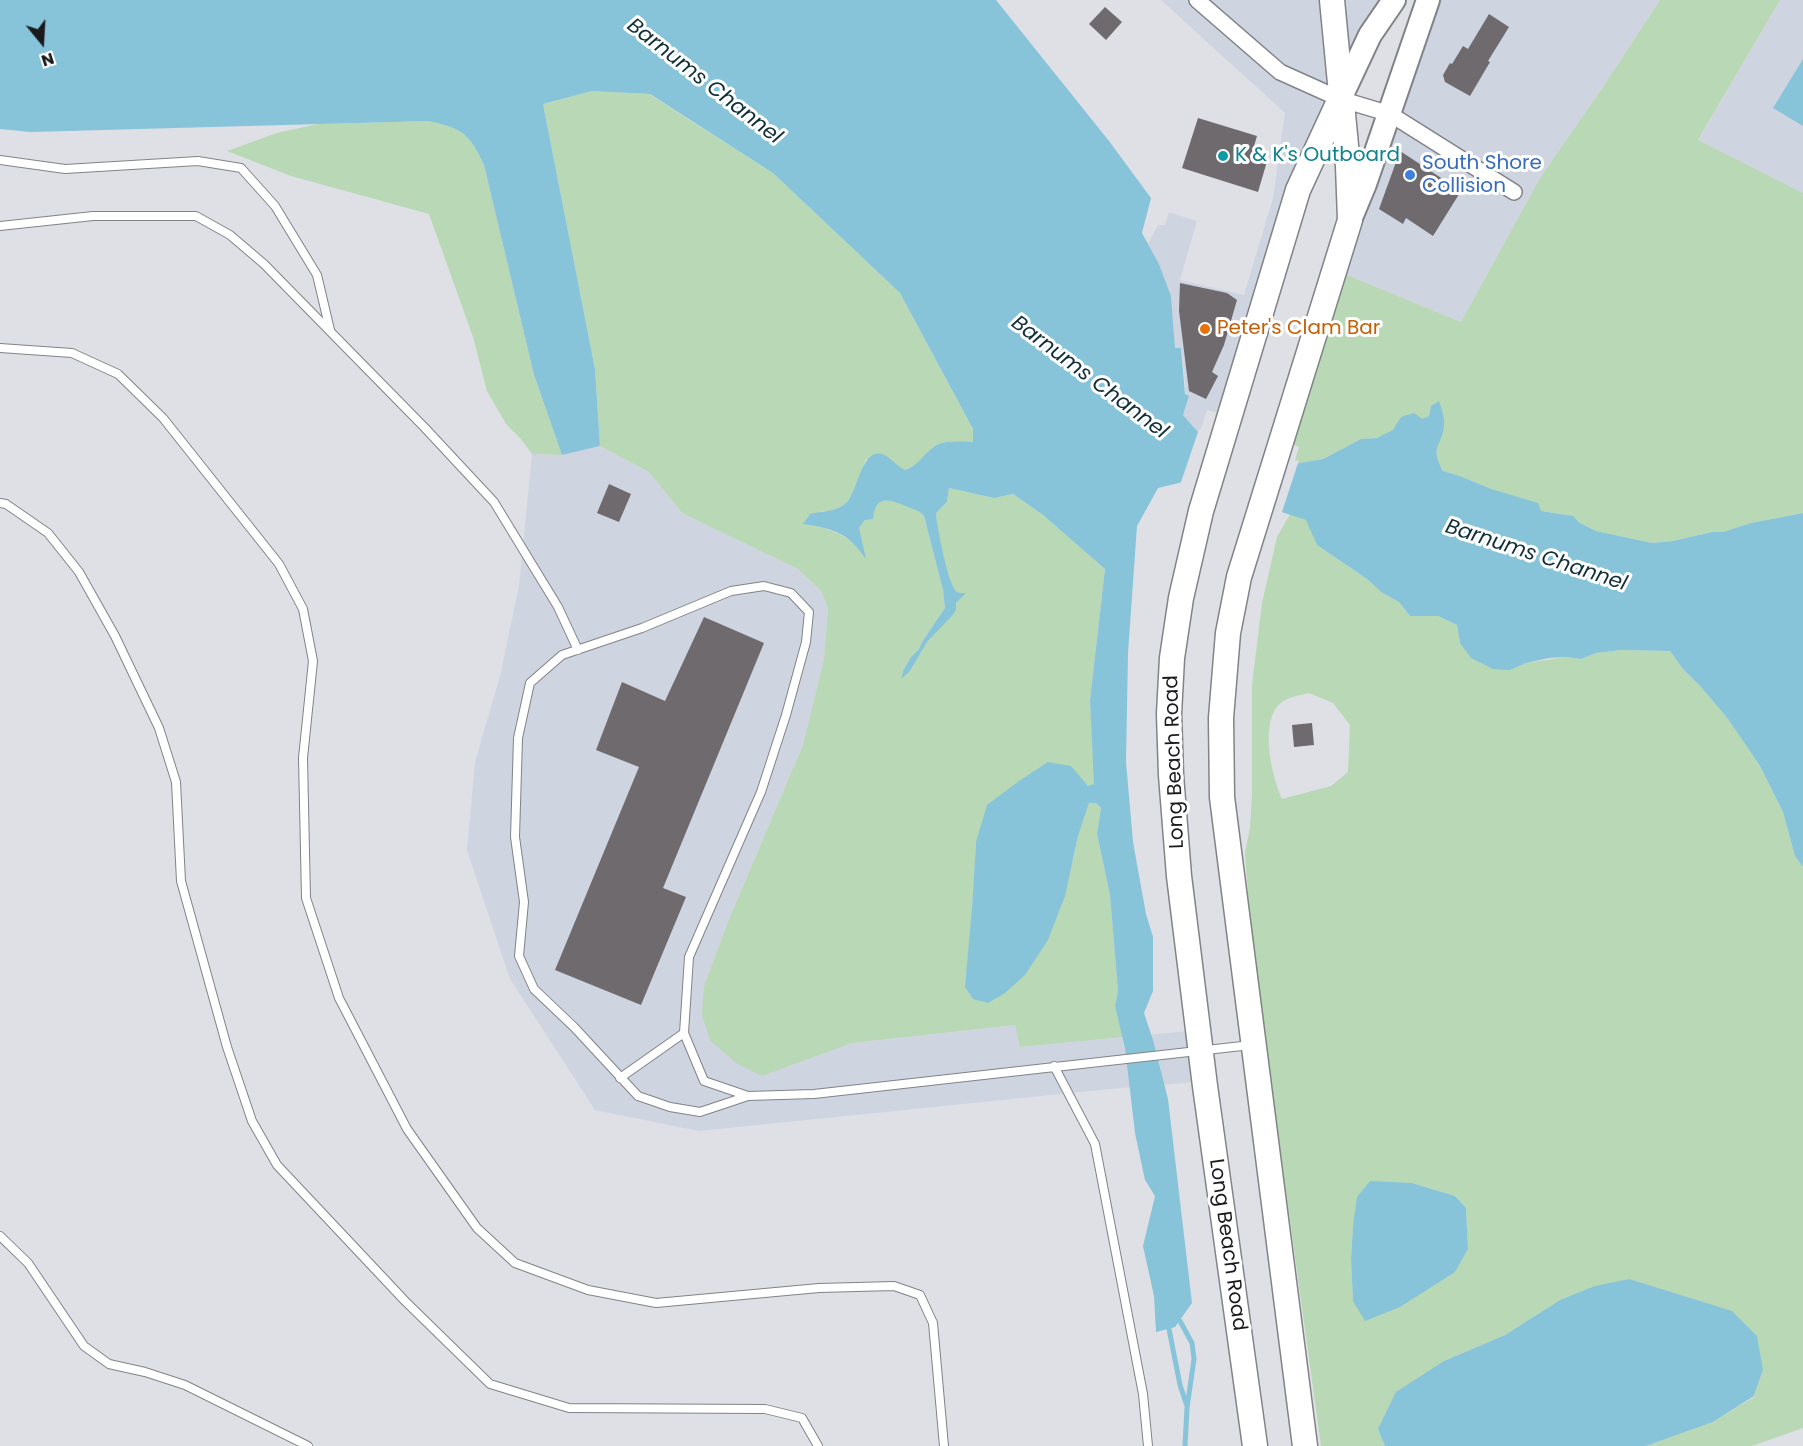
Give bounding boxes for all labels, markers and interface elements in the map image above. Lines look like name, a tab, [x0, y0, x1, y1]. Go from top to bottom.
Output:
north arrow	[12, 12, 72, 72]
water label: Barnums Channel	[622, 14, 786, 150]
text: N	[38, 47, 57, 72]
place label: K & K's Outboard	[1235, 144, 1400, 168]
marker: K & K's Outboard	[1216, 149, 1230, 163]
place label: South Shore Collision	[1422, 152, 1542, 199]
marker: South Shore Collision	[1403, 168, 1417, 182]
water label: Barnums Channel	[1006, 311, 1172, 445]
place label: Peter's Clam Bar	[1217, 317, 1380, 341]
marker: Peter's Clam Bar	[1198, 322, 1212, 336]
water label: Barnums Channel	[1442, 515, 1630, 597]
street label: Long Beach Road	[1160, 675, 1190, 849]
street label: Long Beach Road	[1203, 1157, 1251, 1333]

